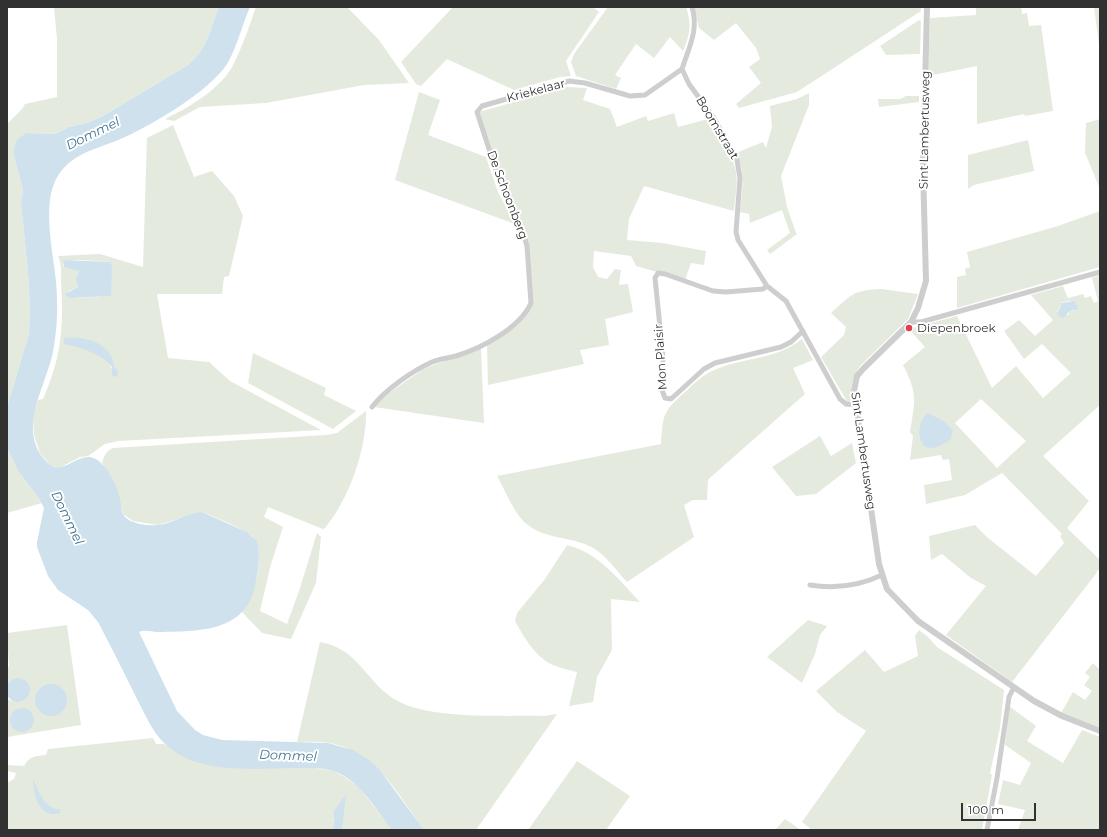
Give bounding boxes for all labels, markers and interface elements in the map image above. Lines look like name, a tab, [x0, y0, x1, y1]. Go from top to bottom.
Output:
street label: Sint Lambertusweg	[917, 71, 933, 189]
street label: Kriekelaar	[505, 76, 567, 106]
street label: Boomstraat	[693, 94, 741, 162]
water label: Dommel	[64, 114, 122, 154]
street label: De Schoonberg	[483, 149, 531, 241]
place label: Diepenbroek	[917, 321, 996, 335]
street label: Mon Plaisir	[652, 323, 670, 391]
marker: Diepenbroek	[904, 323, 914, 333]
street label: Sint Lambertusweg	[848, 391, 878, 511]
water label: Dommel	[47, 489, 87, 547]
water label: Dommel	[259, 747, 317, 765]
scale bar	[963, 795, 1038, 821]
text: 100 m	[968, 802, 1004, 817]

